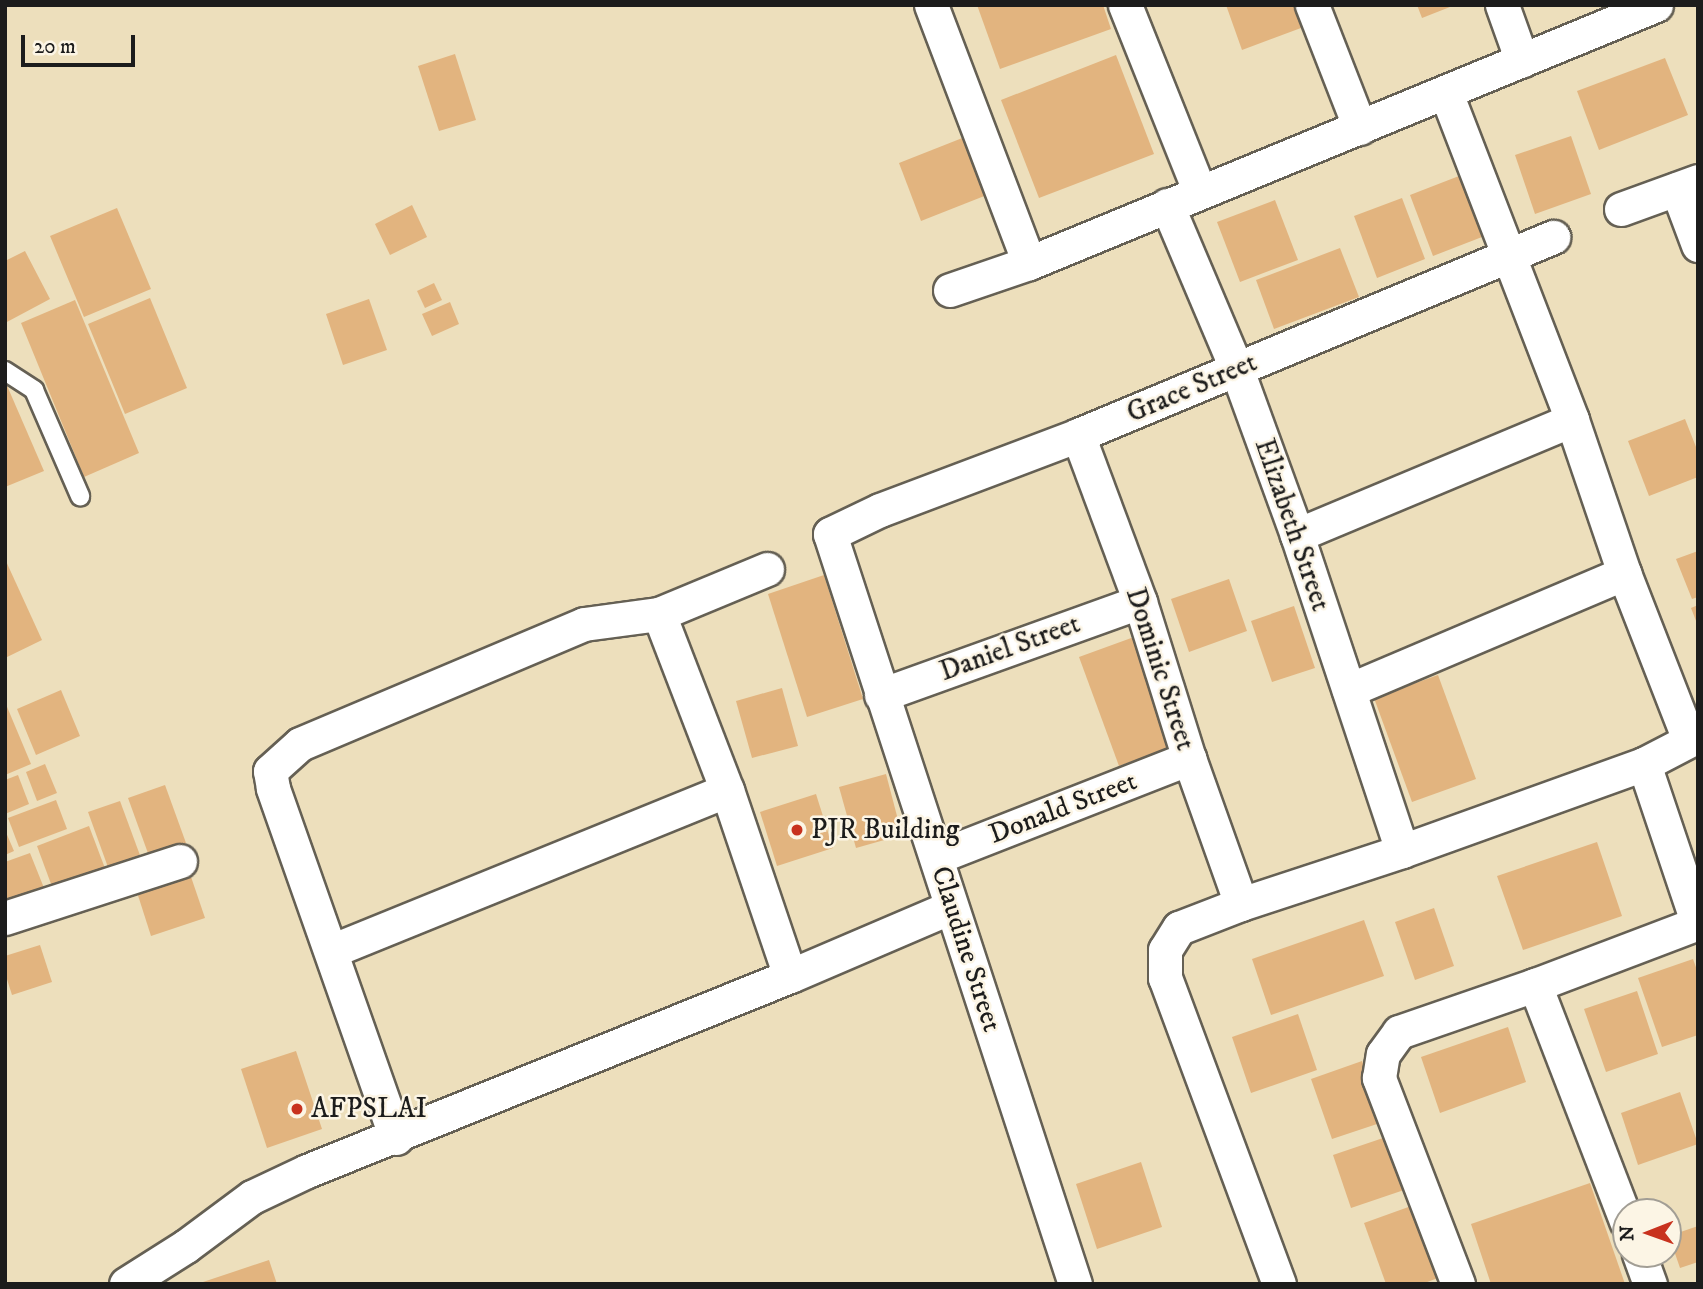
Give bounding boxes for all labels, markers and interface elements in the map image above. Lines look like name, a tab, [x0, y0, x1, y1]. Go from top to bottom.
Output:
scale bar	[24, 21, 138, 65]
text: 20 m	[34, 34, 76, 60]
street label: Grace Street	[1122, 346, 1262, 430]
street label: Elizabeth Street	[1247, 434, 1337, 616]
street label: Dominic Street	[1118, 584, 1202, 754]
street label: Daniel Street	[935, 607, 1085, 689]
street label: Donald Street	[984, 764, 1142, 852]
place label: PJR Building	[811, 813, 959, 847]
marker: PJR Building	[789, 822, 805, 838]
street label: Claudine Street	[923, 862, 1009, 1036]
place label: AFPSLAI	[311, 1092, 427, 1126]
marker: AFPSLAI	[289, 1101, 305, 1117]
north arrow	[1612, 1198, 1682, 1268]
text: N	[1616, 1225, 1639, 1241]

